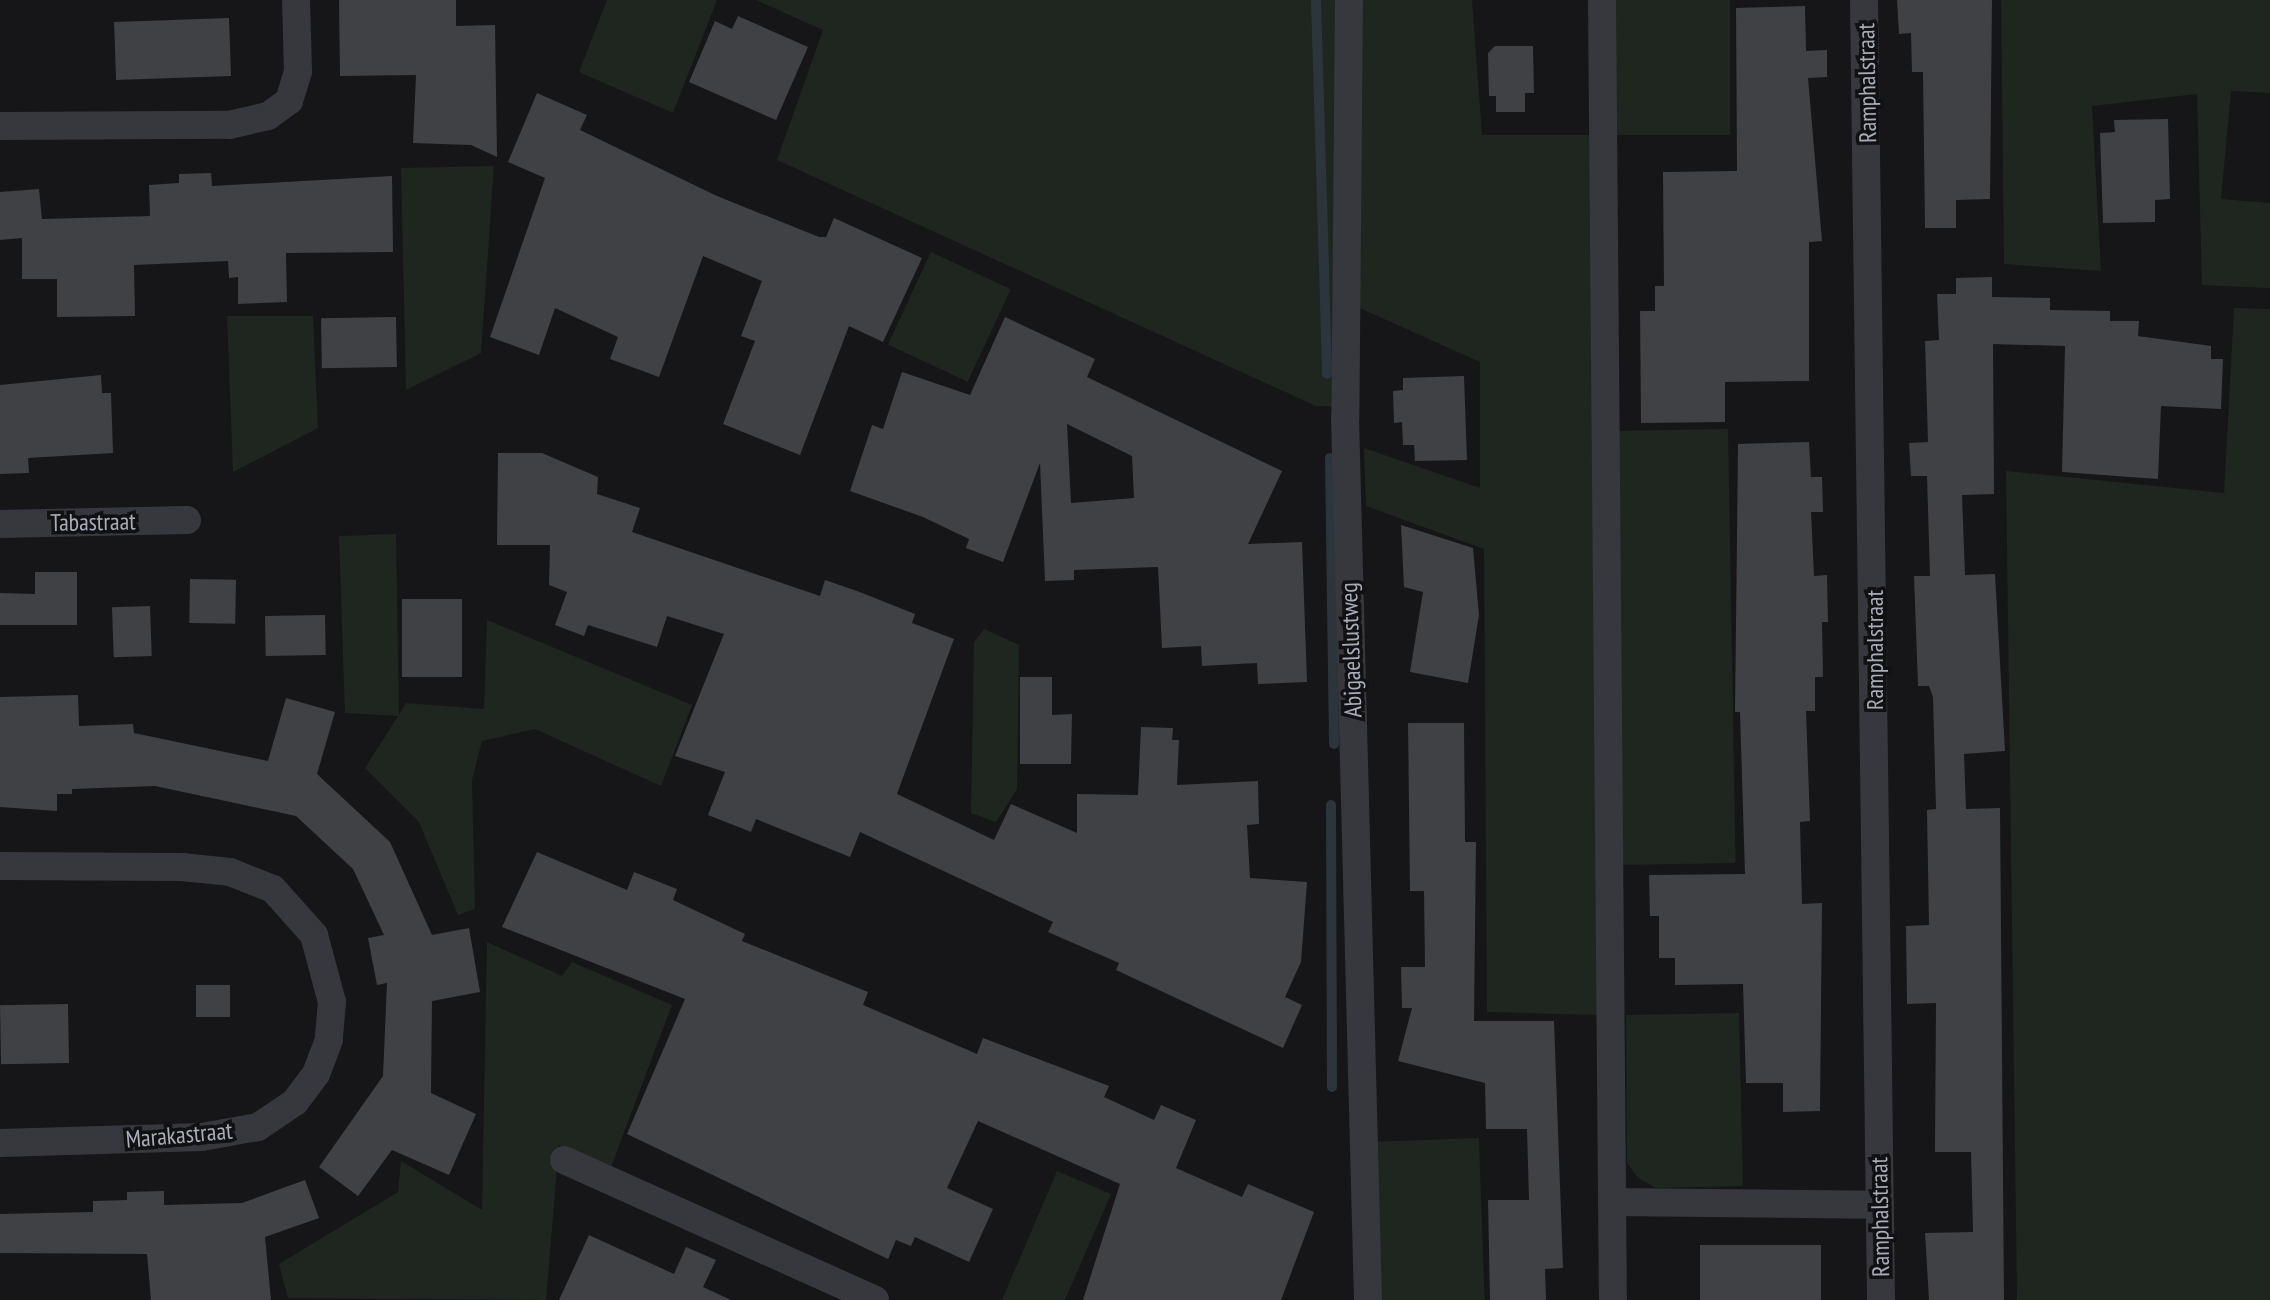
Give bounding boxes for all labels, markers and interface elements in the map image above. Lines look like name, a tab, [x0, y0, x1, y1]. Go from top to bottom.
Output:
street label: Ramphalstraat	[1852, 23, 1882, 143]
street label: Tabastraat	[50, 507, 136, 537]
street label: Abigaelslustweg	[1334, 582, 1368, 718]
street label: Ramphalstraat	[1861, 590, 1889, 710]
street label: Marakastraat	[124, 1116, 234, 1154]
street label: Ramphalstraat	[1865, 1157, 1895, 1277]

